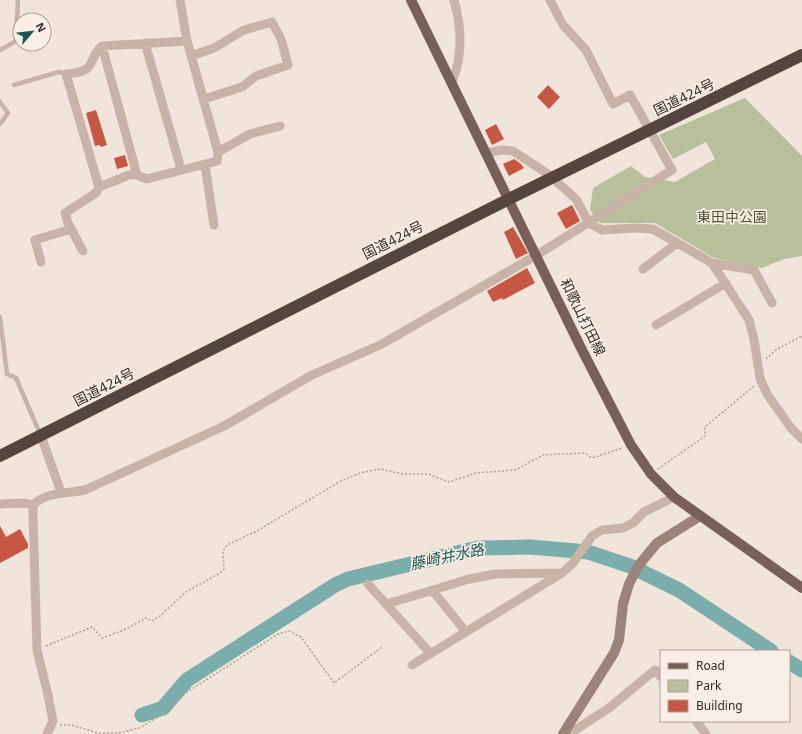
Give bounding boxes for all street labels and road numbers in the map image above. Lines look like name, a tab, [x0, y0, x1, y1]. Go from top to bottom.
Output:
street label: 国道424号	[650, 74, 718, 120]
street label: 国道424号	[359, 216, 427, 263]
street label: 和歌山打田線	[556, 275, 610, 359]
street label: 国道424号	[70, 363, 138, 410]

